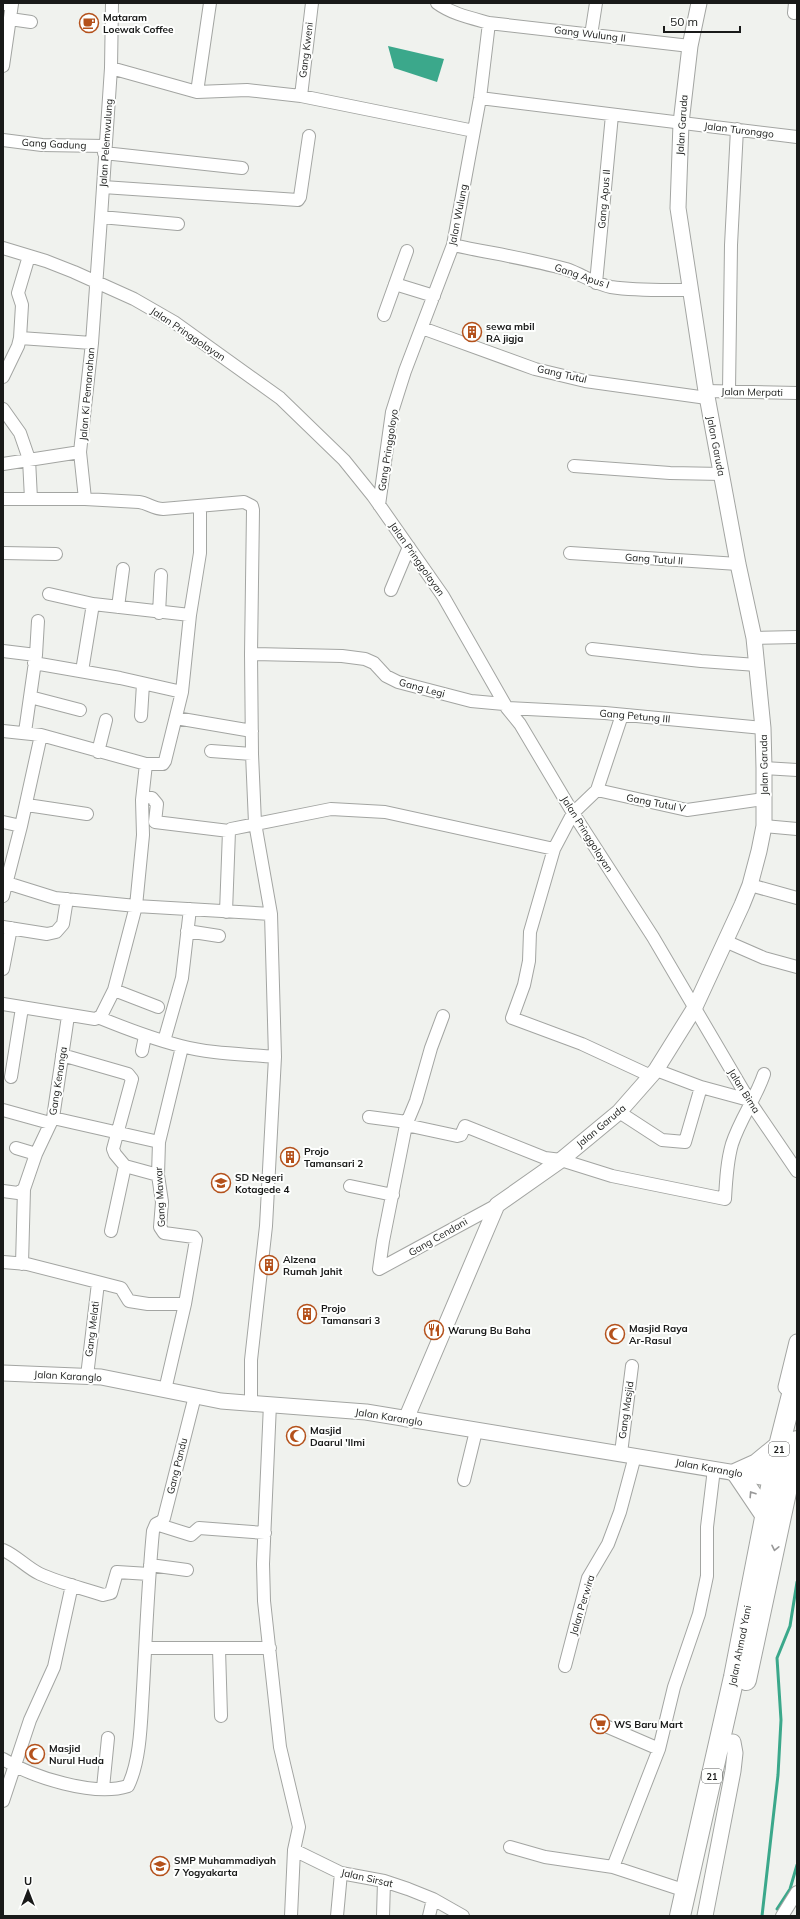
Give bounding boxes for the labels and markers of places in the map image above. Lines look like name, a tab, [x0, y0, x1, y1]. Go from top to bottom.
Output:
place label: Mataram Loewak Coffee	[103, 11, 174, 36]
cafe icon: Mataram Loewak Coffee	[78, 12, 100, 34]
place label: sewa mbil RA jigja	[486, 320, 535, 345]
building icon: sewa mbil RA jigja	[461, 321, 483, 343]
place label: Projo Tamansari 2	[304, 1145, 363, 1170]
building icon: Projo Tamansari 2	[279, 1146, 301, 1168]
place label: SD Negeri Kotagede 4	[235, 1171, 290, 1196]
school or university icon: SD Negeri Kotagede 4	[210, 1172, 232, 1194]
place label: Alzena Rumah Jahit	[283, 1253, 342, 1278]
building icon: Alzena Rumah Jahit	[258, 1254, 280, 1276]
place label: Projo Tamansari 3	[321, 1302, 380, 1327]
building icon: Projo Tamansari 3	[296, 1303, 318, 1325]
restaurant icon: Warung Bu Baha	[423, 1319, 445, 1341]
place label: Masjid Raya Ar-Rasul	[629, 1322, 688, 1347]
mosque icon: Masjid Raya Ar-Rasul	[604, 1323, 626, 1345]
place label: Warung Bu Baha	[448, 1324, 531, 1337]
place label: Masjid Daarul 'Ilmi	[310, 1424, 365, 1449]
mosque icon: Masjid Daarul 'Ilmi	[285, 1425, 307, 1447]
supermarket icon: WS Baru Mart	[589, 1713, 611, 1735]
place label: WS Baru Mart	[614, 1718, 683, 1731]
place label: Masjid Nurul Huda	[49, 1742, 104, 1767]
mosque icon: Masjid Nurul Huda	[24, 1743, 46, 1765]
place label: SMP Muhammadiyah 7 Yogyakarta	[174, 1854, 276, 1879]
school or university icon: SMP Muhammadiyah 7 Yogyakarta	[149, 1855, 171, 1877]

